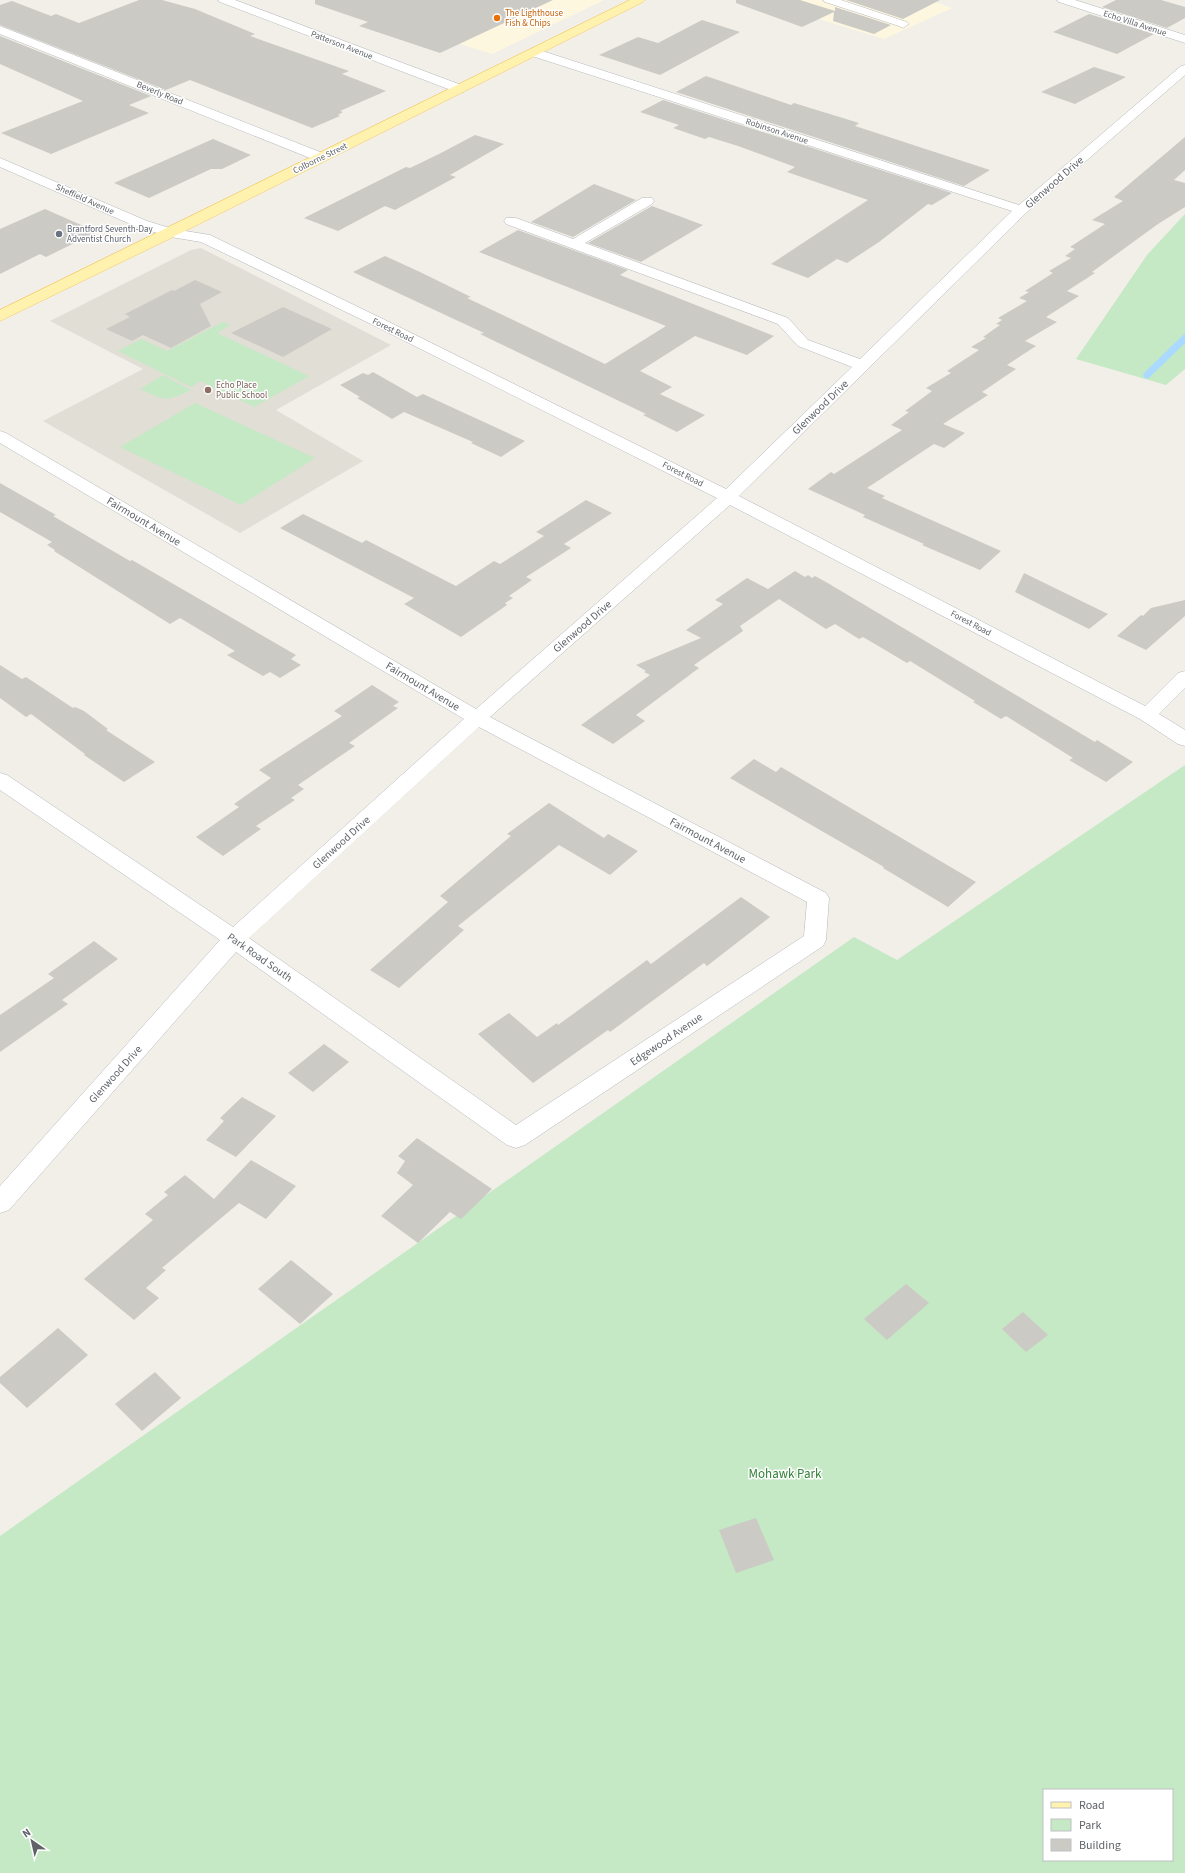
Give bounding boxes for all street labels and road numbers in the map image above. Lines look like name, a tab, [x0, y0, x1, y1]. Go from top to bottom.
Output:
street label: Echo Villa Avenue	[1102, 7, 1169, 40]
street label: Patterson Avenue	[309, 28, 375, 63]
street label: Beverly Road	[135, 78, 185, 109]
street label: Robinson Avenue	[744, 115, 810, 148]
street label: Colborne Street	[291, 140, 350, 177]
street label: Glenwood Drive	[1022, 152, 1087, 212]
street label: Sheffield Avenue	[53, 181, 117, 218]
street label: Forest Road	[370, 315, 416, 346]
street label: Glenwood Drive	[789, 376, 852, 438]
street label: Forest Road	[660, 459, 706, 490]
street label: Fairmount Avenue	[104, 493, 184, 550]
street label: Glenwood Drive	[550, 596, 615, 656]
street label: Forest Road	[948, 607, 993, 640]
street label: Fairmount Avenue	[383, 658, 463, 715]
street label: Glenwood Drive	[309, 812, 374, 872]
street label: Fairmount Avenue	[667, 814, 749, 867]
street label: Park Road South	[224, 929, 295, 985]
street label: Edgewood Avenue	[627, 1009, 706, 1069]
street label: Glenwood Drive	[85, 1042, 146, 1106]

